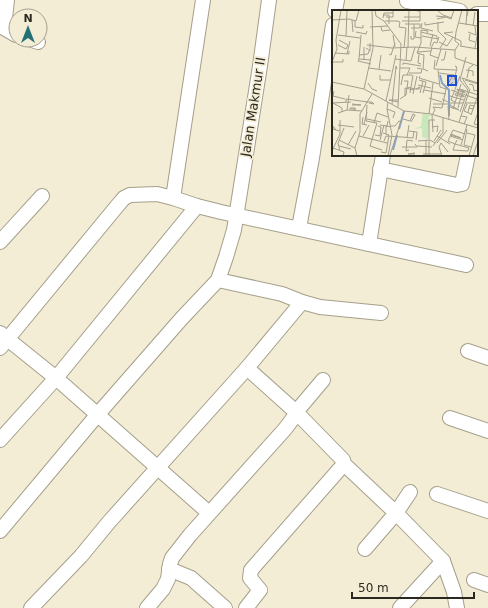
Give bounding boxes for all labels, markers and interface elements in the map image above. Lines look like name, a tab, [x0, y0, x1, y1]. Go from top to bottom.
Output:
north arrow	[8, 8, 48, 48]
inset map	[332, 10, 478, 156]
text: N	[23, 12, 33, 25]
street label: Jalan Makmur II	[238, 56, 268, 159]
scale bar	[352, 574, 474, 600]
text: 50 m	[358, 581, 389, 595]

